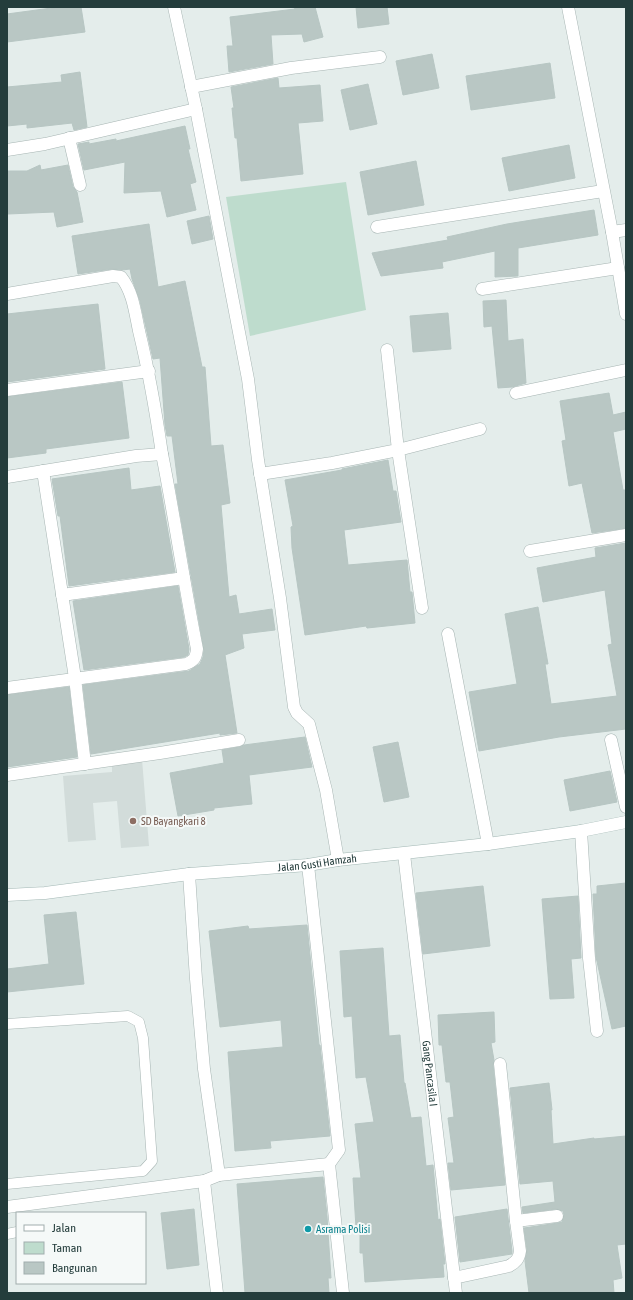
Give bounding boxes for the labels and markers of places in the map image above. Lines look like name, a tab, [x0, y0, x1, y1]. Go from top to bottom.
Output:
place label: SD Bayangkari 8	[141, 815, 206, 827]
marker: SD Bayangkari 8	[128, 816, 138, 826]
place label: Asrama Polisi	[316, 1223, 370, 1235]
marker: Asrama Polisi	[303, 1224, 313, 1234]

